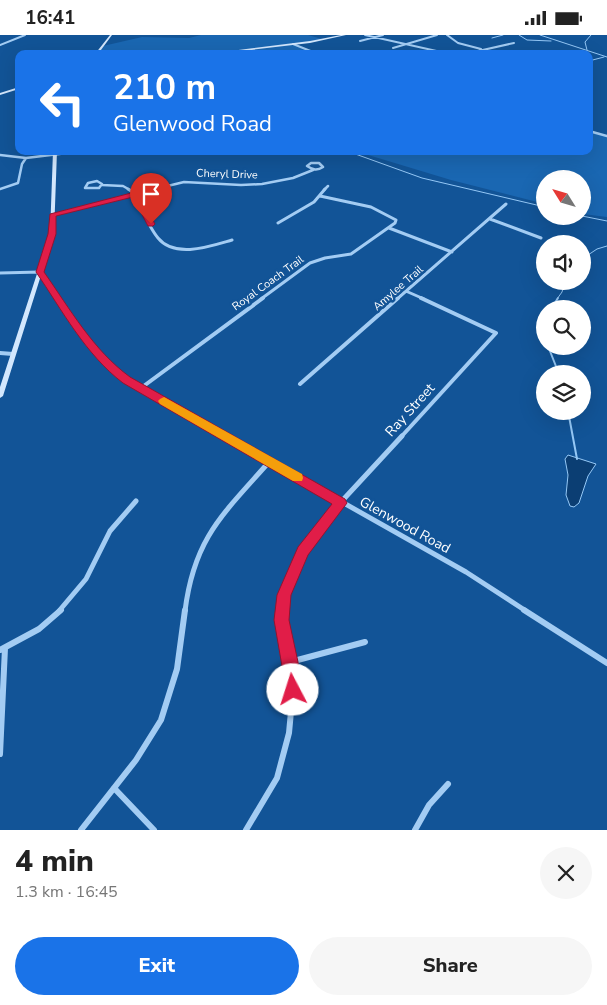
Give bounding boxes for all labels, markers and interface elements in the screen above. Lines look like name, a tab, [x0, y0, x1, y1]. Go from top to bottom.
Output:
text: 16:41	[25, 5, 75, 31]
text: 210 m	[113, 64, 216, 111]
icon: left	[30, 70, 95, 135]
text: Glenwood Road	[113, 109, 272, 139]
street label: Cheryl Drive	[196, 165, 258, 183]
north arrow	[536, 170, 591, 225]
map controls	[536, 170, 591, 420]
pin	[130, 173, 172, 224]
icon: arrive	[137, 180, 165, 208]
button: sound	[536, 235, 591, 290]
street label: Royal Coach Trail	[229, 251, 307, 314]
street label: Amylee Trail	[370, 261, 427, 314]
button: search	[536, 300, 591, 355]
button: layers	[536, 365, 591, 420]
street label: Ray Street	[381, 379, 439, 441]
street label: Glenwood Road	[356, 492, 454, 558]
position arrow	[266, 663, 318, 715]
text: 4 min	[15, 841, 94, 882]
button: close	[540, 847, 592, 899]
text: 1.3 km · 16:45	[15, 881, 118, 903]
button: Exit	[15, 937, 299, 995]
button: Share	[309, 937, 592, 995]

